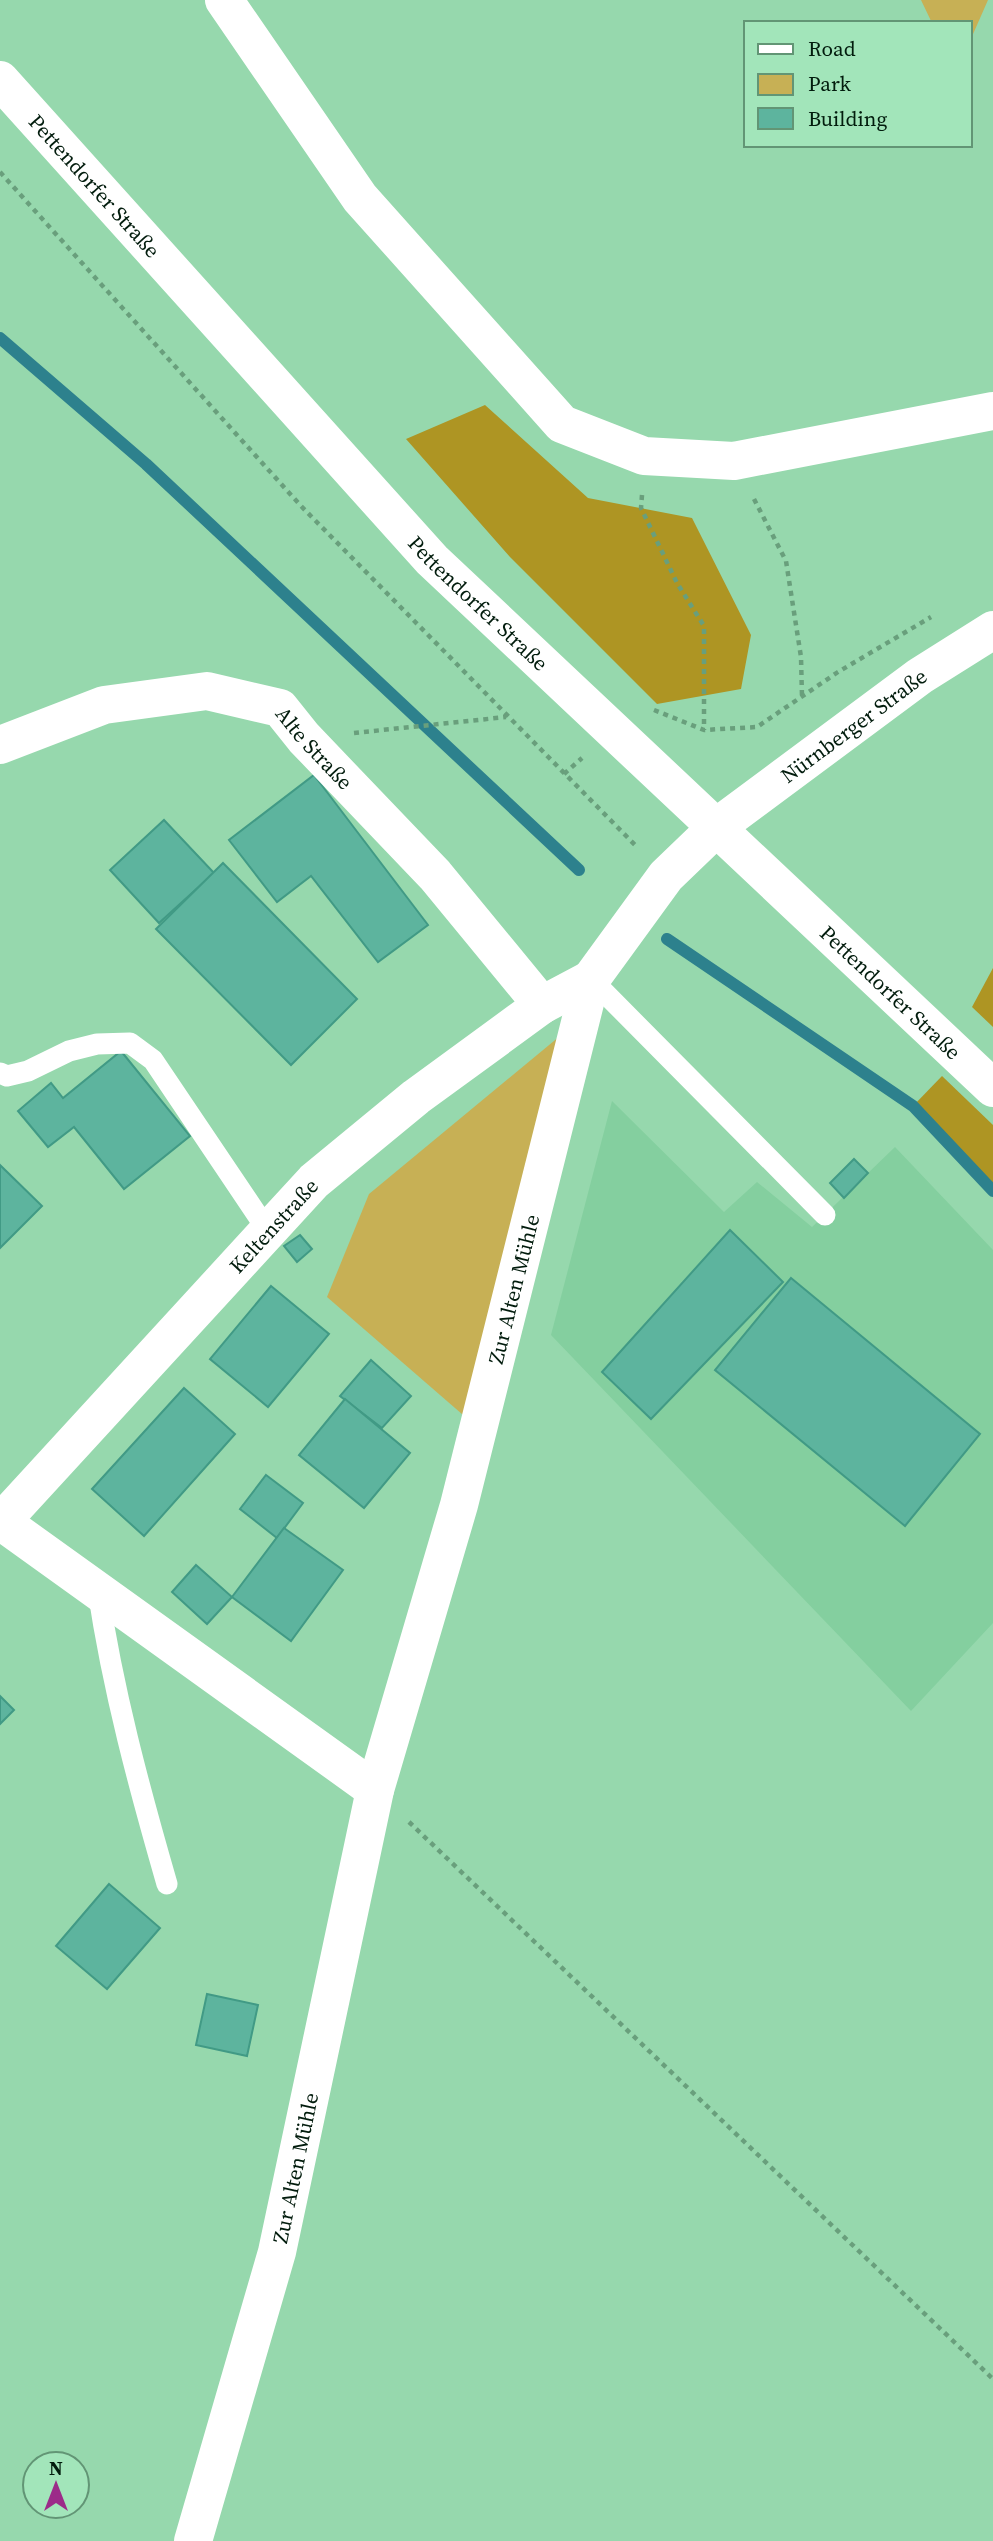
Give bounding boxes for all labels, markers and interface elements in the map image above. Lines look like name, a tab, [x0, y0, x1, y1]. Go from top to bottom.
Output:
legend	[744, 21, 972, 147]
text: Road	[808, 34, 856, 63]
text: Park	[808, 69, 852, 98]
text: Building	[808, 104, 887, 133]
street label: Pettendorfer Straße	[23, 108, 167, 264]
street label: Pettendorfer Straße	[402, 529, 555, 677]
street label: Nürnberger Straße	[774, 661, 933, 789]
street label: Alte Straße	[270, 700, 360, 795]
street label: Pettendorfer Straße	[814, 918, 968, 1065]
street label: Keltenstraße	[222, 1172, 324, 1279]
street label: Zur Alten Mühle	[480, 1211, 546, 1367]
street label: Zur Alten Mühle	[265, 2090, 325, 2246]
north arrow	[21, 2450, 91, 2520]
text: N	[49, 2455, 63, 2481]

